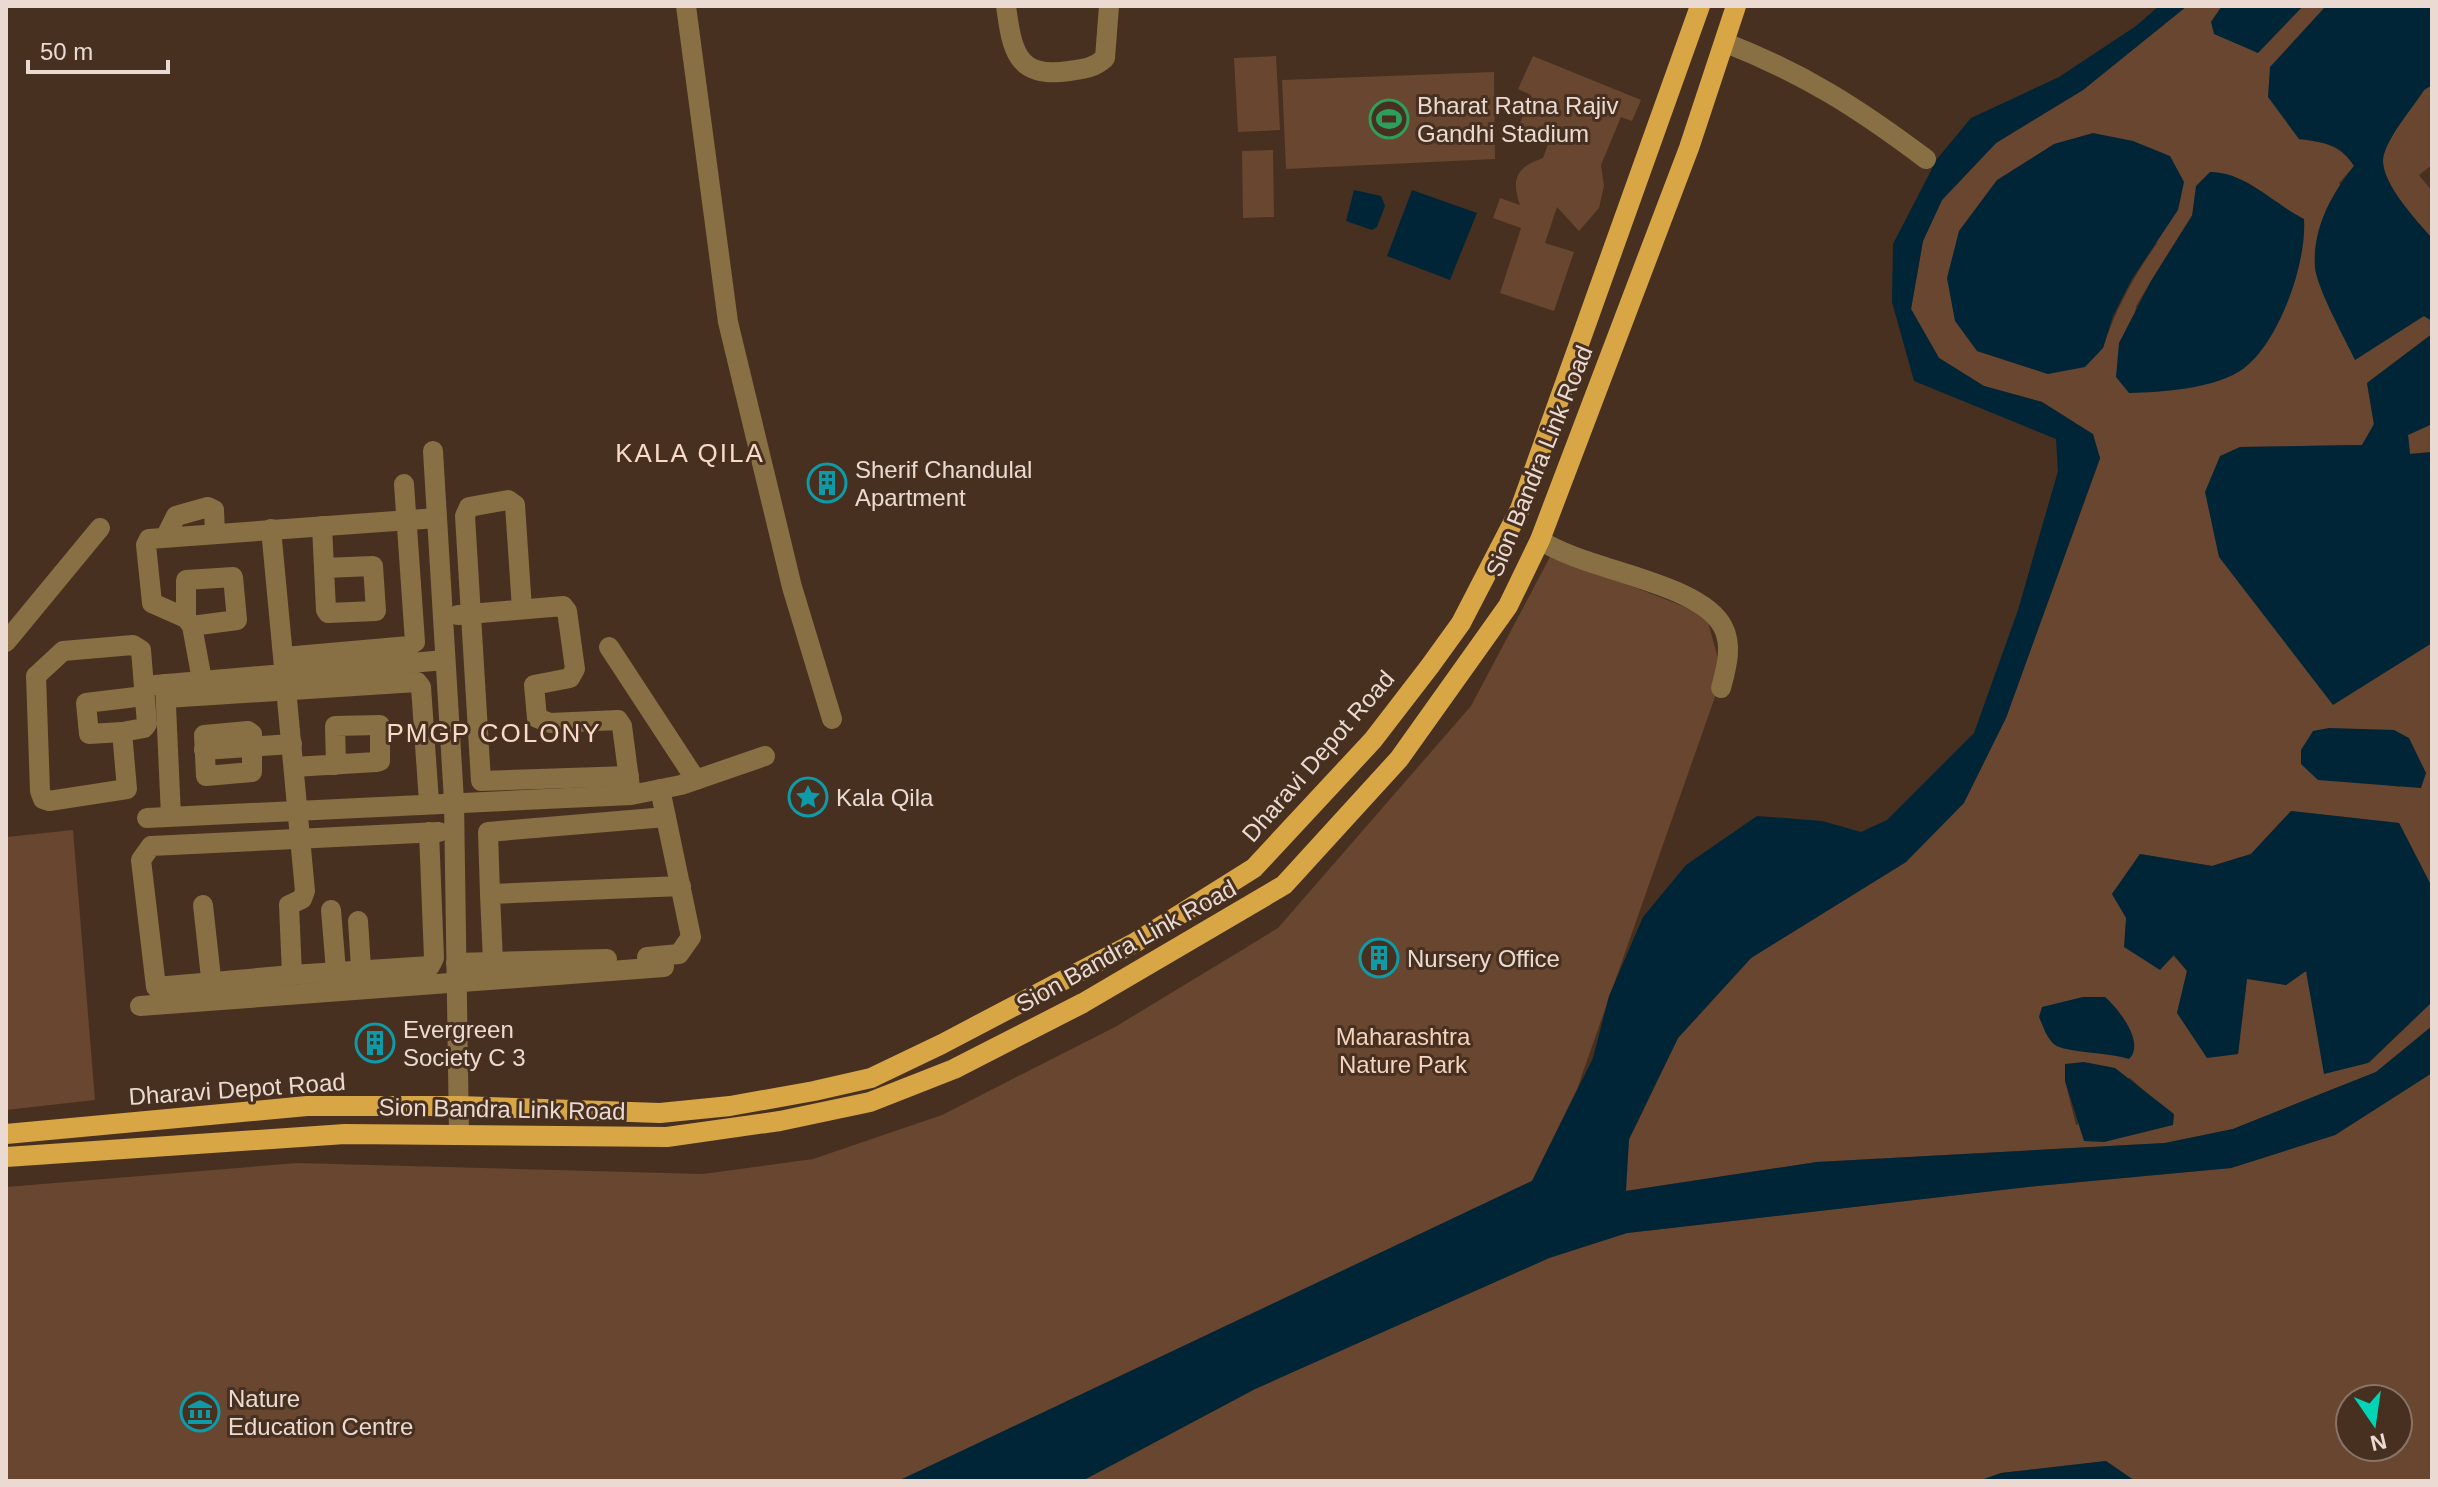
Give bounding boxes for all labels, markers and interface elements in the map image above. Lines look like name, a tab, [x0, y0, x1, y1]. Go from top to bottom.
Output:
scale bar	[28, 24, 168, 74]
text: 50 m	[40, 38, 93, 65]
place label: Bharat Ratna Rajiv Gandhi Stadium	[1417, 92, 1618, 147]
sports icon: Bharat Ratna Rajiv Gandhi Stadium	[1368, 98, 1410, 140]
street label: Sion Bandra Link Road	[1480, 342, 1598, 580]
district label: KALA QILA	[615, 438, 765, 468]
place label: Sherif Chandulal Apartment	[855, 456, 1032, 511]
building icon: Sherif Chandulal Apartment	[806, 462, 848, 504]
street label: Dharavi Depot Road	[1236, 665, 1400, 847]
district label: PMGP COLONY	[386, 718, 602, 748]
place icon: Kala Qila	[787, 776, 829, 818]
place label: Kala Qila	[836, 784, 934, 811]
street label: Sion Bandra Link Road	[1012, 874, 1240, 1018]
building icon: Nursery Office	[1358, 937, 1400, 979]
place label: Nursery Office	[1407, 945, 1560, 972]
place label: Evergreen Society C 3	[403, 1016, 526, 1071]
building icon: Evergreen Society C 3	[354, 1022, 396, 1064]
park label: Maharashtra Nature Park	[1336, 1023, 1471, 1078]
street label: Dharavi Depot Road	[128, 1068, 346, 1110]
street label: Sion Bandra Link Road	[378, 1093, 626, 1125]
north arrow	[2334, 1383, 2414, 1463]
place label: Nature Education Centre	[228, 1385, 413, 1440]
museum icon: Nature Education Centre	[179, 1391, 221, 1433]
text: N	[2368, 1428, 2389, 1456]

